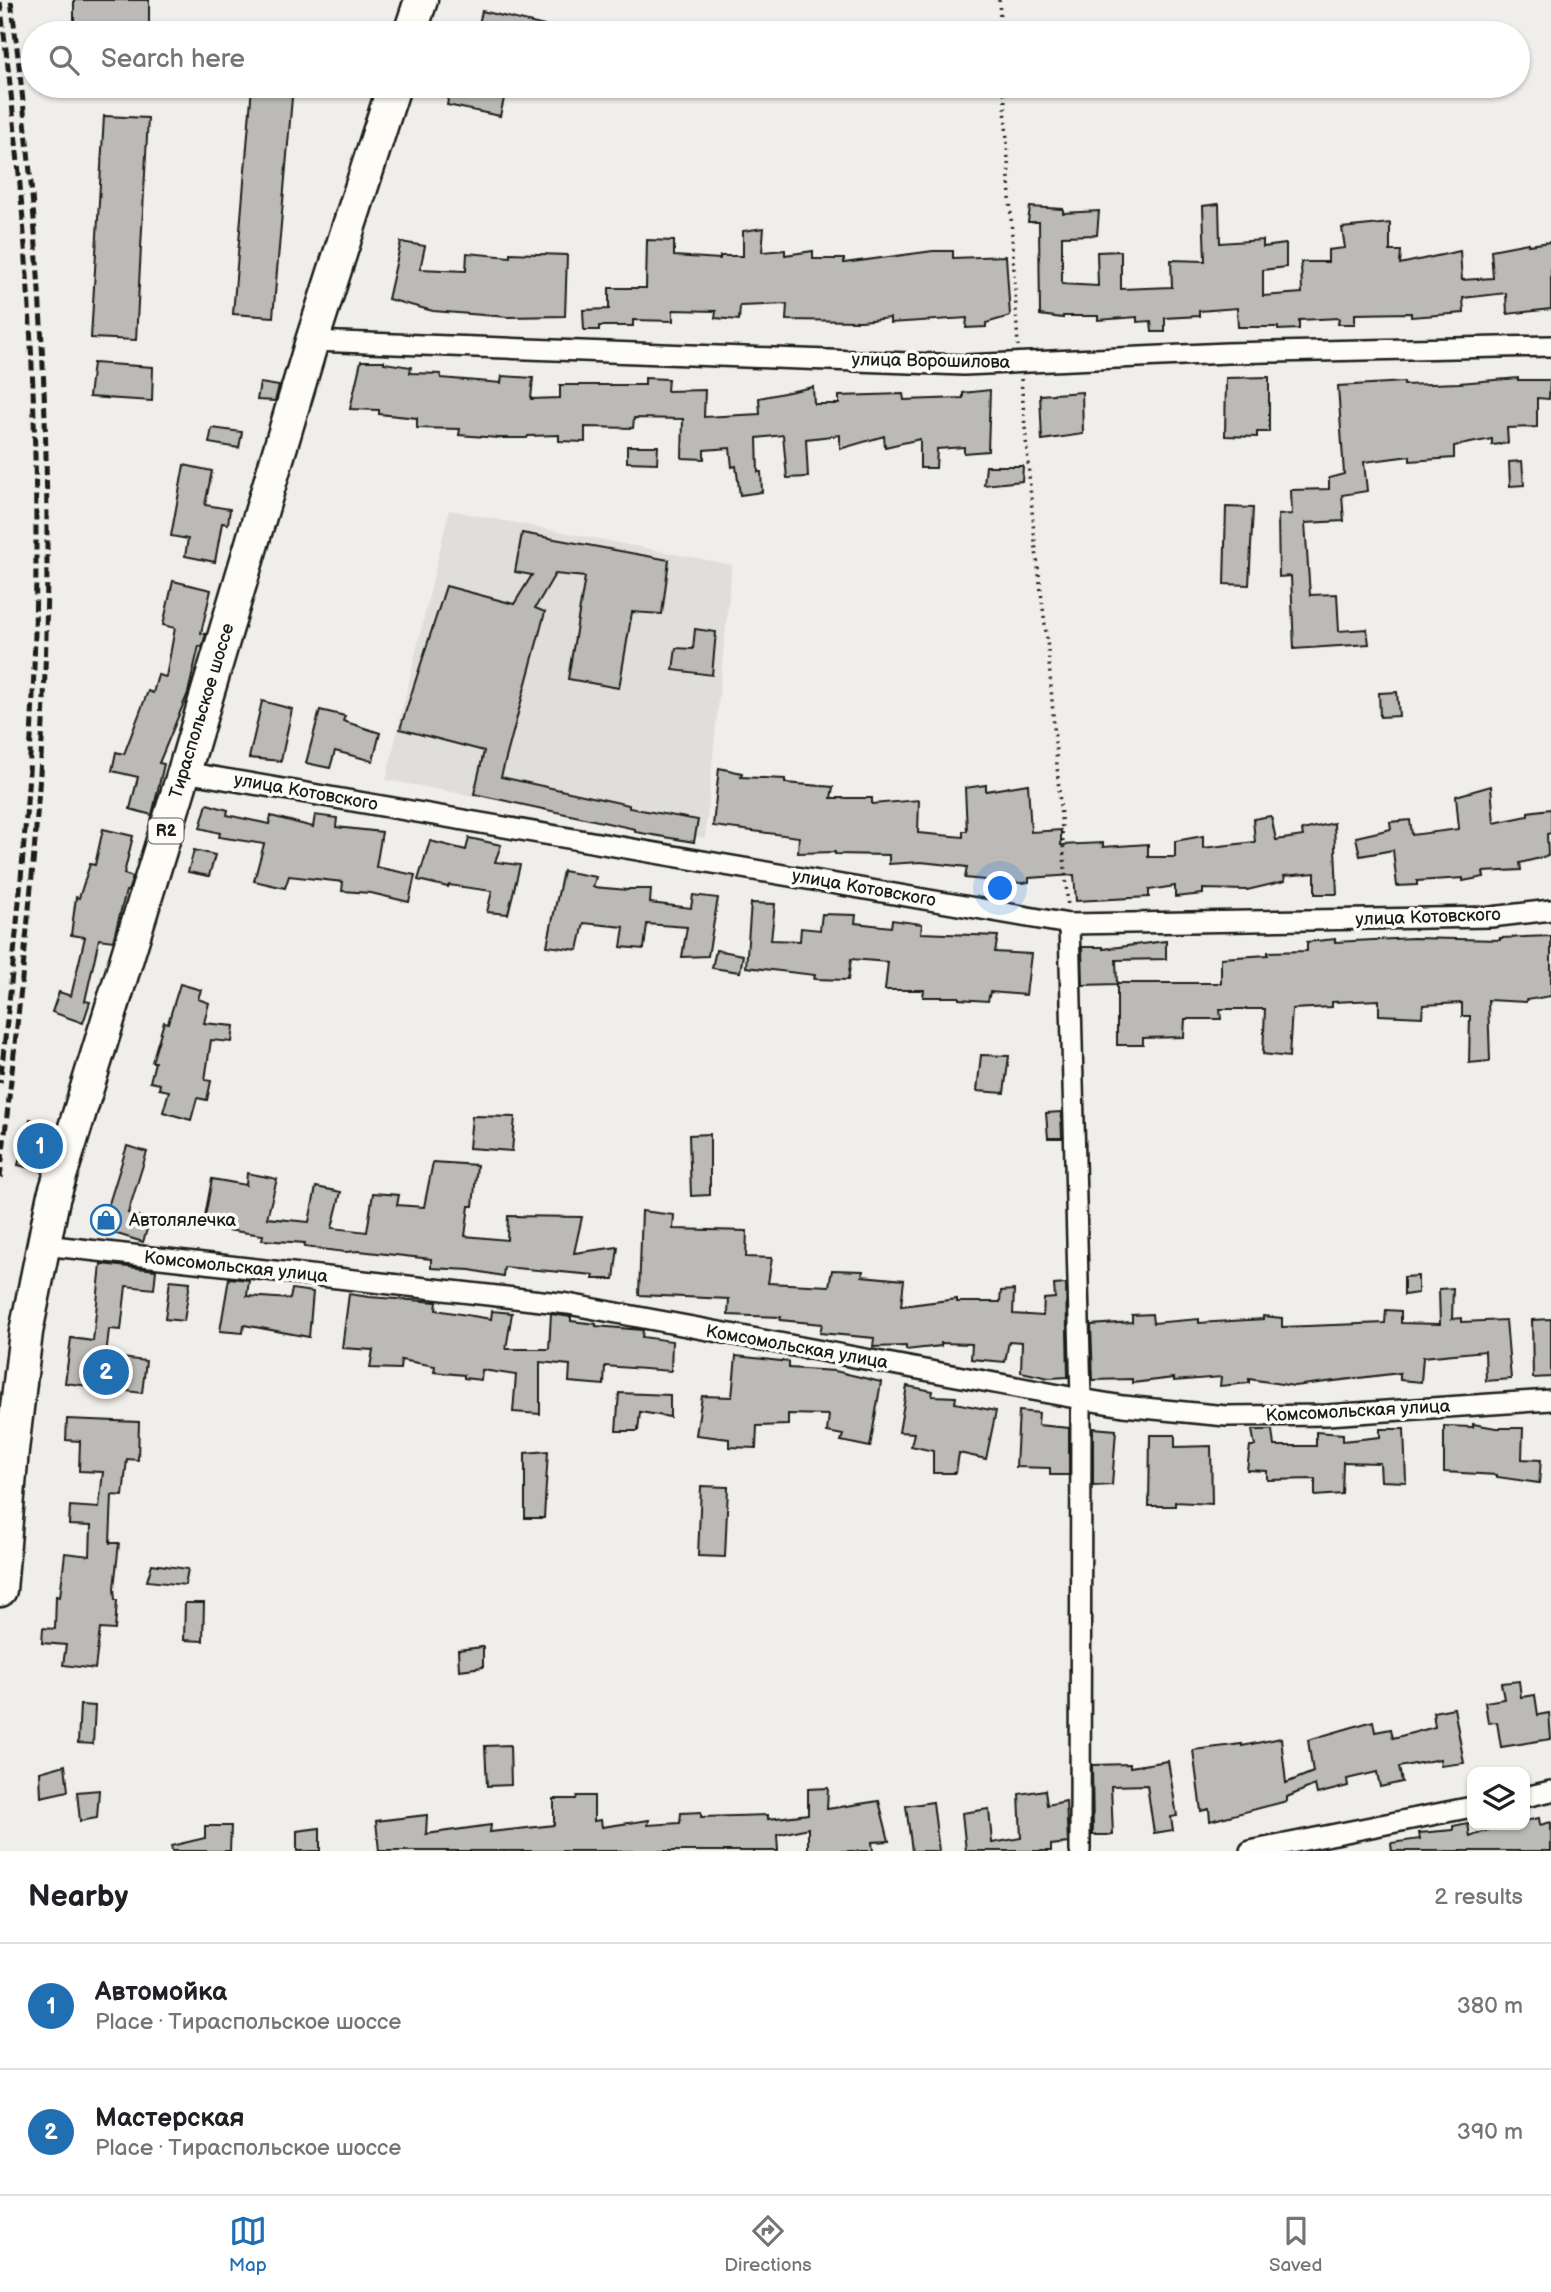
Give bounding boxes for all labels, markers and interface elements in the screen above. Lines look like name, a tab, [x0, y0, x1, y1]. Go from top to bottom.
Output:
search box	[21, 21, 1530, 98]
icon: search	[45, 41, 83, 79]
text: Search here	[101, 44, 245, 75]
street label: улица Ворошилова	[852, 349, 1011, 373]
street label: Тираспольское шоссе	[165, 621, 239, 801]
street label: улица Котовского	[232, 769, 380, 815]
road number: R2	[148, 818, 184, 844]
street label: улица Котовского	[790, 865, 938, 911]
your location	[983, 871, 1017, 905]
street label: улица Котовского	[1355, 904, 1501, 930]
pin: 1	[17, 1120, 63, 1172]
shop icon: Автолялечка	[89, 1203, 123, 1237]
place label: Автолялечка	[128, 1210, 237, 1231]
street label: Комсомольская улица	[143, 1247, 329, 1287]
street label: Комсомольская улица	[704, 1321, 890, 1373]
pin: 2	[83, 1346, 129, 1398]
street label: Комсомольская улица	[1265, 1396, 1451, 1426]
map controls	[1467, 1767, 1530, 1830]
button: layers	[1467, 1767, 1530, 1830]
text: Nearby	[28, 1879, 128, 1915]
text: 2 results	[1434, 1883, 1523, 1911]
text: Автомойка	[95, 1977, 227, 2008]
text: 1	[46, 1992, 56, 2020]
text: 380 m	[1457, 1992, 1523, 2020]
text: Place · Тираспольское шоссе	[95, 2008, 401, 2036]
text: Мастерская	[95, 2103, 244, 2134]
text: 2	[44, 2118, 58, 2146]
text: 390 m	[1457, 2118, 1523, 2146]
text: Place · Тираспольское шоссе	[95, 2134, 401, 2162]
tab: Map	[229, 2212, 267, 2277]
tab: Directions	[724, 2212, 812, 2277]
tab: Saved	[1269, 2212, 1322, 2277]

